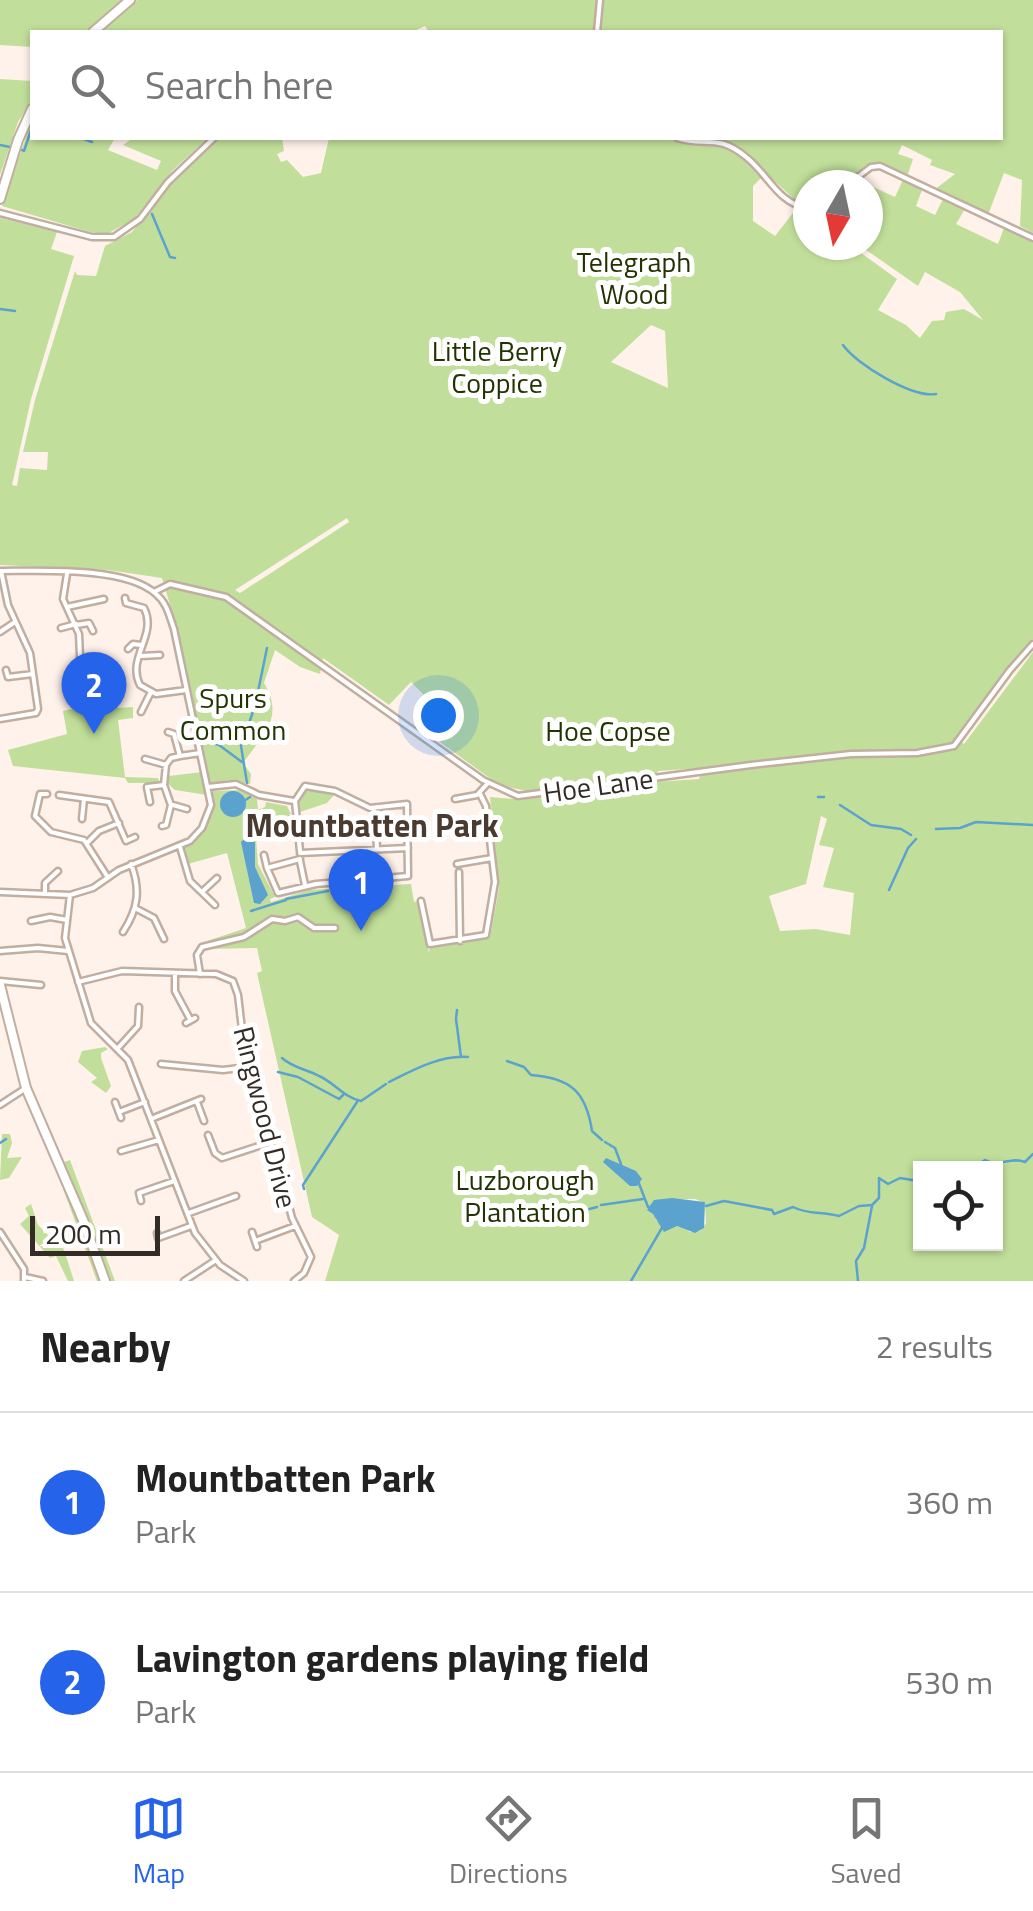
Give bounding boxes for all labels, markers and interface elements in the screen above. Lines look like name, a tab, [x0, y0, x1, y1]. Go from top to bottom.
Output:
search box	[30, 30, 1003, 140]
text: Search here	[145, 56, 333, 114]
icon: search	[65, 58, 120, 113]
north arrow	[793, 170, 883, 260]
park label: Telegraph Wood	[577, 240, 691, 315]
park label: Little Berry Coppice	[432, 329, 562, 404]
pin: 2	[62, 652, 126, 734]
park label: Spurs Common	[180, 676, 286, 751]
your location	[413, 690, 464, 741]
park label: Hoe Copse	[545, 709, 671, 752]
street label: Hoe Lane	[540, 756, 656, 814]
district label: Mountbatten Park	[246, 801, 499, 849]
pin: 1	[328, 848, 394, 931]
street label: Ringwood Drive	[223, 1022, 309, 1212]
park label: Luzborough Plantation	[456, 1158, 594, 1233]
map controls	[913, 1161, 1003, 1251]
button: locate	[913, 1161, 1003, 1251]
scale bar	[30, 1211, 160, 1256]
text: 200 m	[45, 1212, 122, 1255]
text: Nearby	[40, 1314, 171, 1378]
text: 2 results	[876, 1322, 993, 1370]
text: Mountbatten Park	[135, 1449, 435, 1507]
text: 1	[64, 1478, 81, 1526]
text: 360 m	[905, 1478, 993, 1526]
text: Park	[135, 1507, 196, 1555]
text: Lavington gardens playing field	[135, 1629, 649, 1687]
text: 2	[64, 1658, 81, 1706]
text: 530 m	[905, 1658, 993, 1706]
text: Park	[135, 1687, 196, 1735]
tab: Map	[131, 1791, 186, 1894]
tab: Directions	[449, 1791, 568, 1894]
tab: Saved	[830, 1791, 902, 1894]

